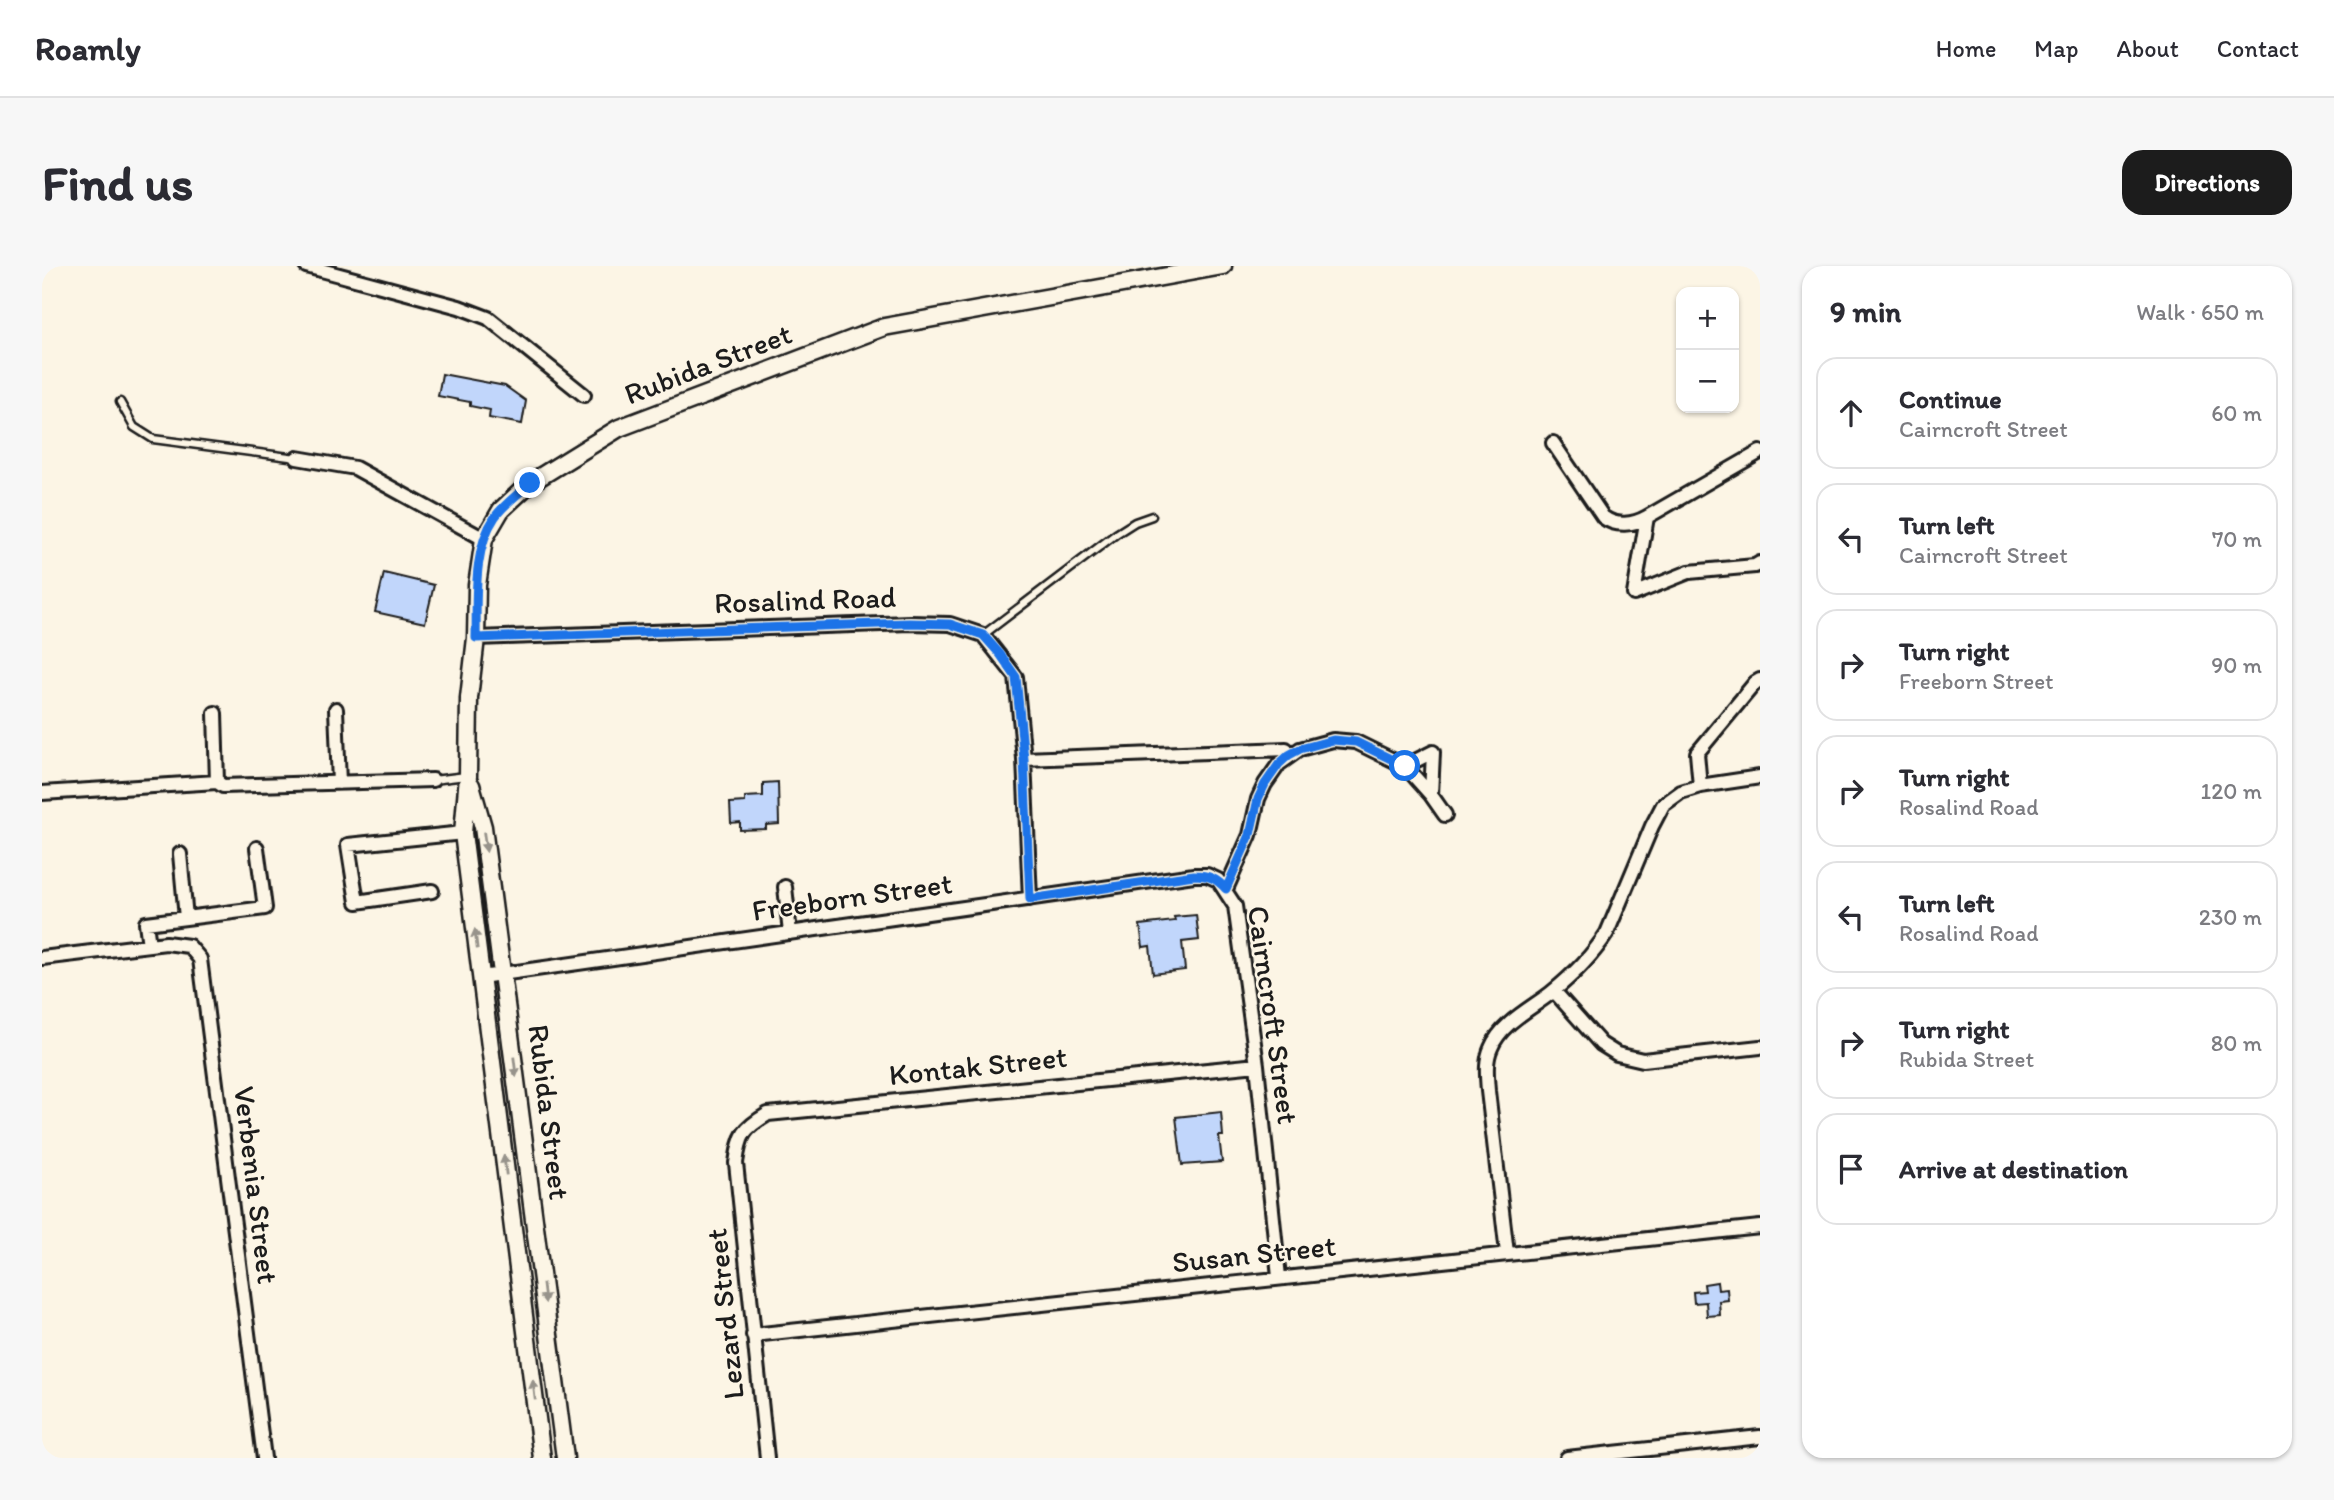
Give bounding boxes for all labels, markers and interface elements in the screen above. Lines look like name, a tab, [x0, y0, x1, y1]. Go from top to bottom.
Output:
text: Roamly	[35, 29, 141, 68]
text: Home	[1936, 34, 1996, 63]
text: Map	[2034, 34, 2078, 63]
text: About	[2116, 34, 2179, 63]
text: Contact	[2217, 34, 2299, 63]
button: Directions	[2122, 150, 2292, 215]
text: Find us	[42, 153, 193, 212]
map controls	[1676, 287, 1739, 413]
button: +	[1676, 287, 1739, 350]
text: 9 min	[1830, 293, 1901, 330]
text: Walk · 650 m	[2136, 298, 2264, 326]
street label: Rubida Street	[619, 315, 797, 412]
button: −	[1676, 350, 1739, 413]
text: Continue	[1899, 383, 2002, 415]
icon: ahead	[1832, 394, 1870, 432]
text: 60 m	[2211, 399, 2262, 427]
text: Cairncroft Street	[1899, 415, 2068, 443]
route end	[514, 467, 545, 498]
text: Turn left	[1899, 509, 1995, 541]
icon: left	[1832, 520, 1870, 558]
text: 70 m	[2212, 525, 2262, 553]
text: Cairncroft Street	[1899, 541, 2068, 569]
street label: Rosalind Road	[713, 578, 897, 621]
text: Turn right	[1899, 635, 2010, 667]
icon: right	[1832, 646, 1870, 684]
text: 90 m	[2211, 651, 2262, 679]
text: Freeborn Street	[1899, 667, 2054, 695]
route start	[1389, 750, 1420, 781]
text: Turn right	[1899, 761, 2010, 793]
icon: right	[1832, 772, 1870, 810]
text: 120 m	[2201, 777, 2262, 805]
text: Rosalind Road	[1899, 793, 2039, 821]
one-way arrow	[479, 831, 490, 853]
street label: Freeborn Street	[749, 864, 954, 929]
text: Turn left	[1899, 887, 1995, 919]
icon: left	[1832, 898, 1870, 936]
street label: Cairncroft Street	[1240, 903, 1307, 1127]
text: 230 m	[2199, 903, 2262, 931]
text: Rosalind Road	[1899, 919, 2039, 947]
one-way arrow	[471, 928, 482, 950]
text: Turn right	[1899, 1013, 2010, 1045]
street label: Rubida Street	[520, 1022, 579, 1202]
icon: right	[1832, 1024, 1870, 1062]
text: 80 m	[2211, 1029, 2262, 1057]
street label: Kontak Street	[887, 1038, 1069, 1093]
text: Rubida Street	[1899, 1045, 2034, 1073]
one-way arrow	[509, 1057, 520, 1079]
street label: Verbenia Street	[226, 1084, 287, 1286]
icon: arrive	[1832, 1150, 1870, 1188]
one-way arrow	[499, 1153, 510, 1175]
text: Arrive at destination	[1899, 1153, 2128, 1185]
street label: Lezard Street	[697, 1227, 752, 1401]
street label: Susan Street	[1170, 1227, 1338, 1280]
one-way arrow	[538, 1282, 549, 1304]
one-way arrow	[528, 1379, 539, 1401]

